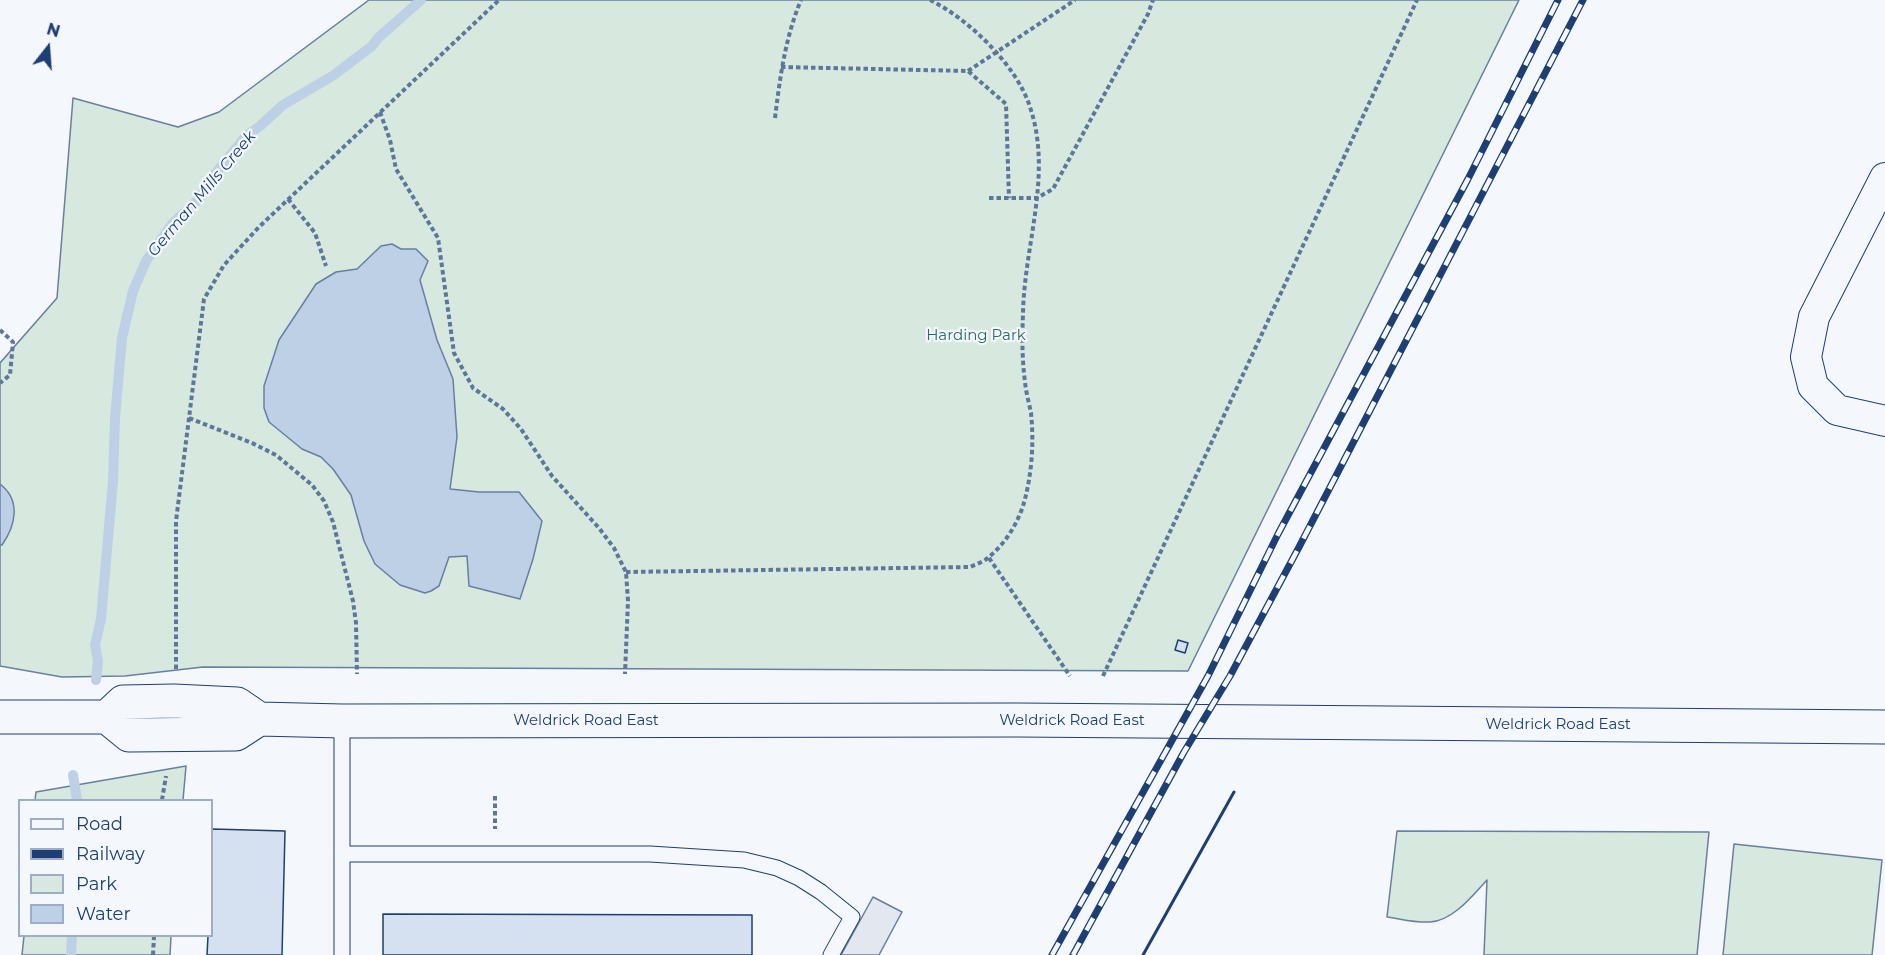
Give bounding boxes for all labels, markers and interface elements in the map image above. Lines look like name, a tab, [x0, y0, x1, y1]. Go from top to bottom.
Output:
north arrow	[18, 18, 78, 78]
text: N	[44, 19, 62, 41]
water label: German Mills Creek	[144, 127, 260, 261]
park label: Harding Park	[926, 327, 1026, 345]
street label: Weldrick Road East	[513, 712, 659, 730]
street label: Weldrick Road East	[999, 712, 1145, 730]
street label: Weldrick Road East	[1485, 716, 1631, 734]
legend	[18, 799, 213, 937]
text: Road	[76, 813, 123, 835]
text: Railway	[76, 843, 145, 865]
text: Park	[76, 873, 117, 895]
text: Water	[76, 903, 131, 925]

